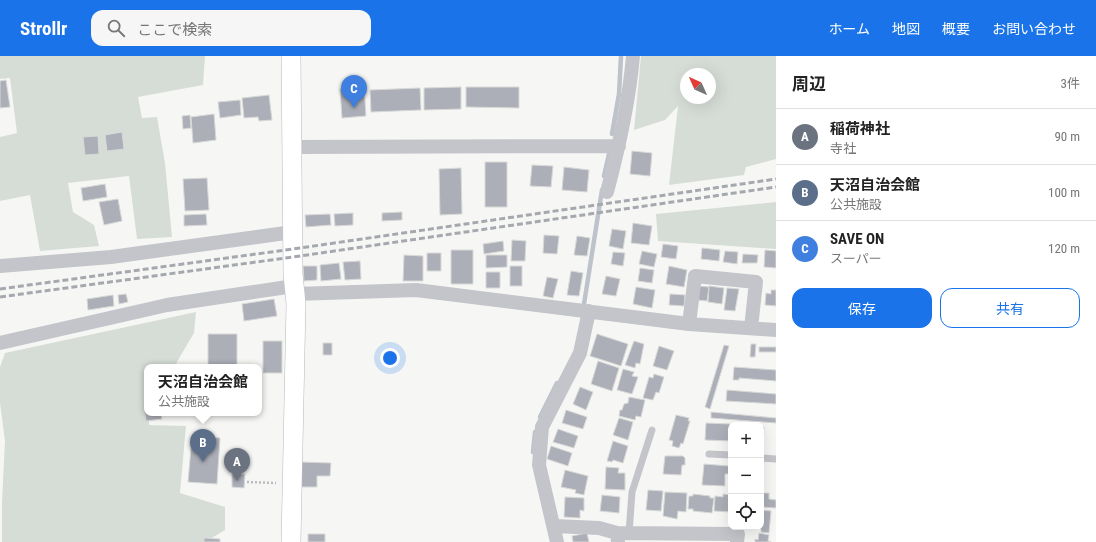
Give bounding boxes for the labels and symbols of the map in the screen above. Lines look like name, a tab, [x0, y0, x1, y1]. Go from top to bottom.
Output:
north arrow	[680, 68, 716, 104]
pin: C	[341, 75, 367, 108]
your location	[380, 348, 400, 368]
pin: B	[190, 429, 216, 462]
pin: A	[224, 448, 250, 481]

